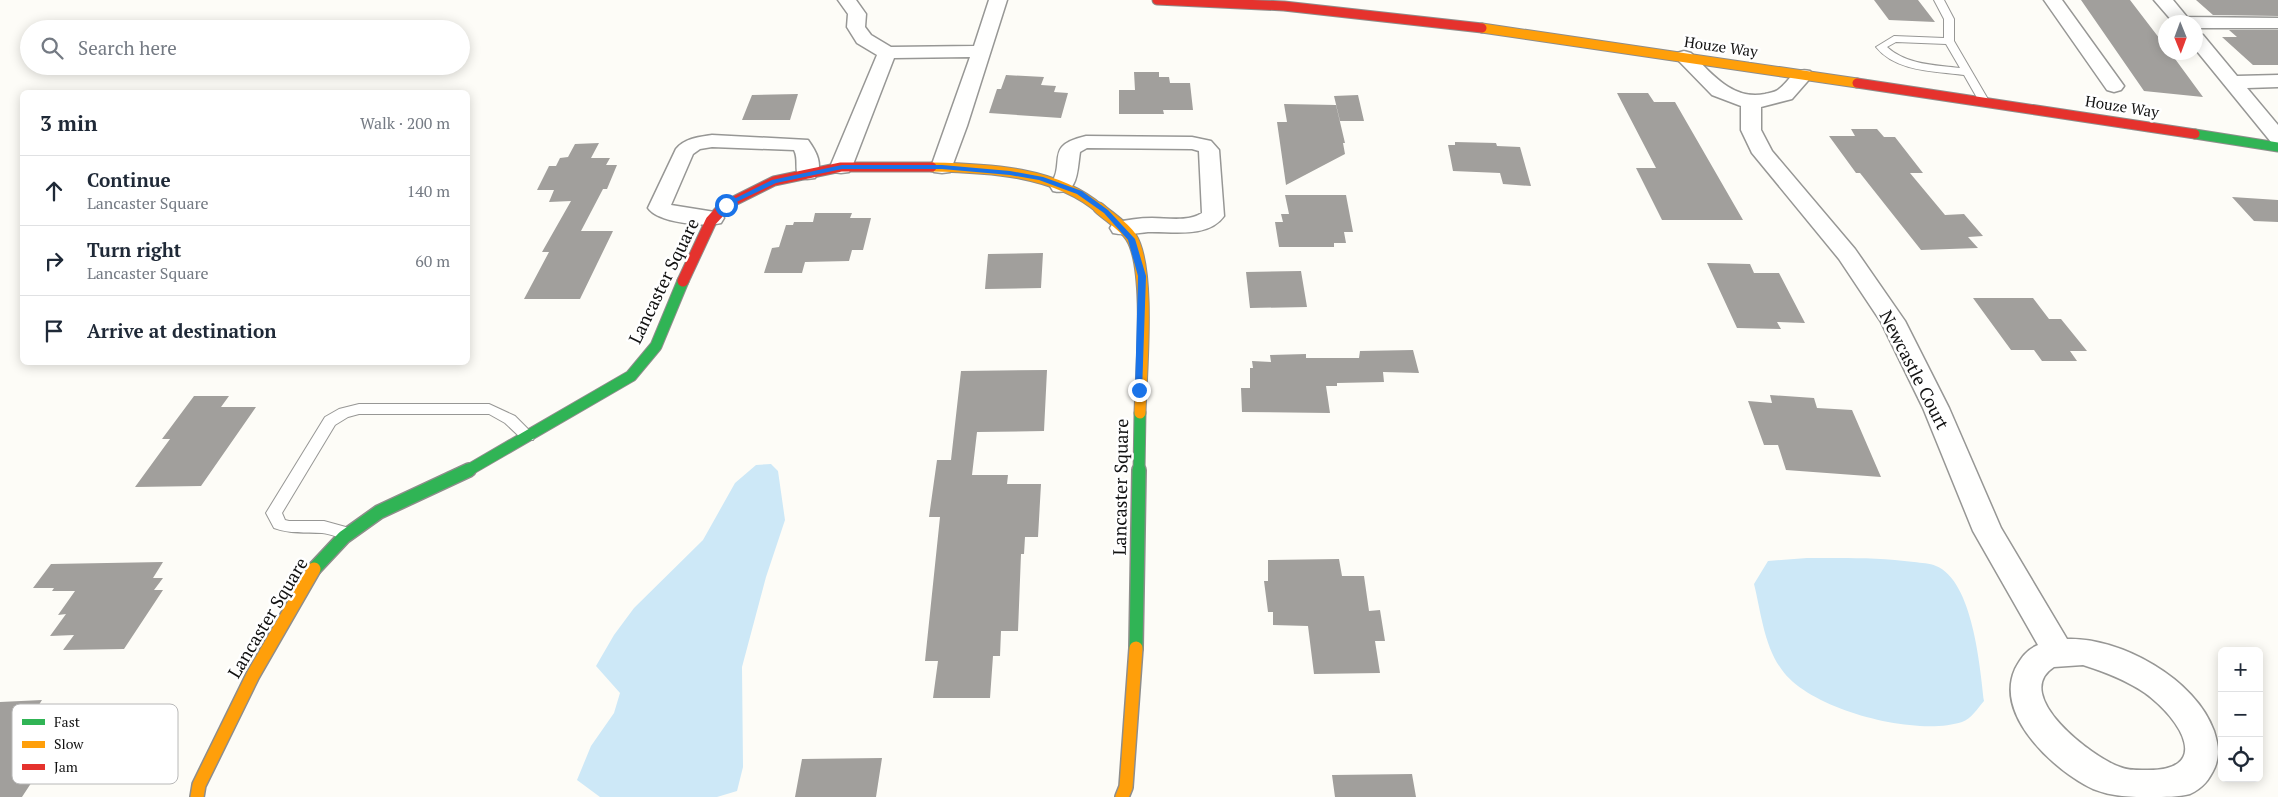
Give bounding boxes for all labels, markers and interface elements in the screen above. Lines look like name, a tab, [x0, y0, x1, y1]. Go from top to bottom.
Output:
north arrow	[2158, 15, 2203, 60]
search box	[20, 20, 470, 75]
street label: Houze Way	[1683, 31, 1760, 61]
icon: search	[38, 34, 66, 62]
text: Search here	[78, 35, 177, 60]
street label: Houze Way	[2084, 90, 2161, 122]
text: 3 min	[40, 109, 97, 137]
text: Walk · 200 m	[360, 112, 450, 134]
text: Continue	[87, 167, 171, 192]
icon: ahead	[40, 177, 68, 205]
text: 140 m	[407, 180, 450, 202]
text: Lancaster Square	[87, 192, 209, 214]
route start	[715, 194, 738, 217]
street label: Lancaster Square	[622, 214, 704, 347]
text: Turn right	[87, 237, 181, 262]
icon: right	[40, 247, 68, 275]
text: 60 m	[415, 250, 450, 272]
text: Lancaster Square	[87, 262, 209, 284]
street label: Newcastle Court	[1874, 306, 1955, 434]
icon: arrive	[40, 317, 68, 345]
text: Arrive at destination	[87, 318, 276, 343]
route end	[1128, 379, 1151, 402]
street label: Lancaster Square	[1107, 418, 1133, 556]
street label: Lancaster Square	[222, 553, 313, 682]
map controls	[2218, 647, 2263, 782]
button: +	[2218, 647, 2263, 692]
button: −	[2218, 692, 2263, 737]
legend	[12, 704, 178, 784]
text: Fast	[54, 712, 81, 731]
text: Slow	[54, 734, 84, 753]
button: locate	[2218, 737, 2263, 782]
text: Jam	[54, 757, 78, 776]

